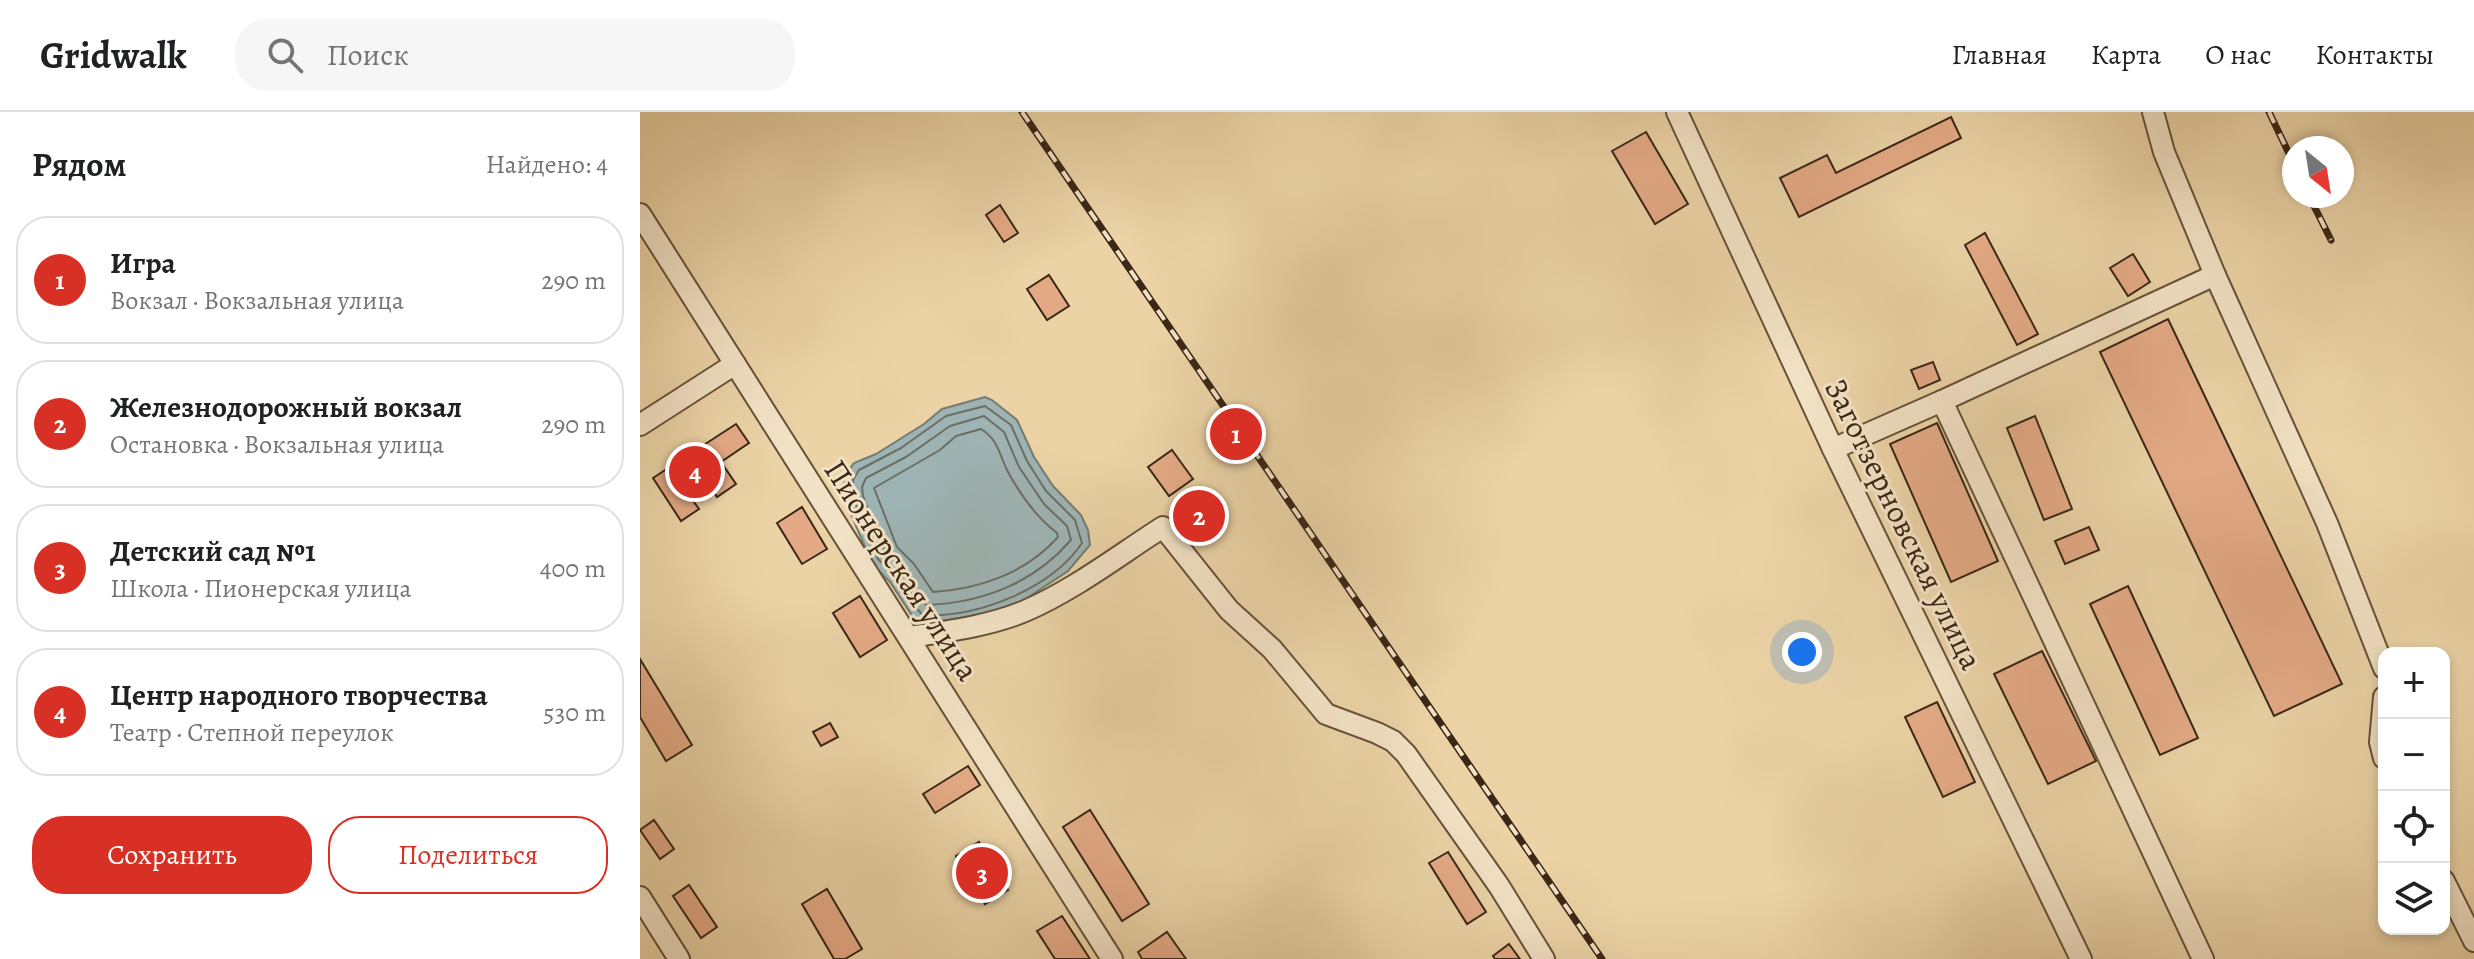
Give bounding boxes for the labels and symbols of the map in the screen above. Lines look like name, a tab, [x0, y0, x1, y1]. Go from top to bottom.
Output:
north arrow	[2282, 136, 2354, 208]
street label: Заготзерновская улица	[1814, 371, 1994, 677]
pin: 1	[1210, 404, 1262, 464]
pin: 4	[669, 442, 721, 502]
street label: Пионерская улица	[814, 451, 990, 689]
pin: 2	[1173, 486, 1225, 546]
your location	[1782, 632, 1822, 672]
pin: 3	[956, 843, 1008, 903]

